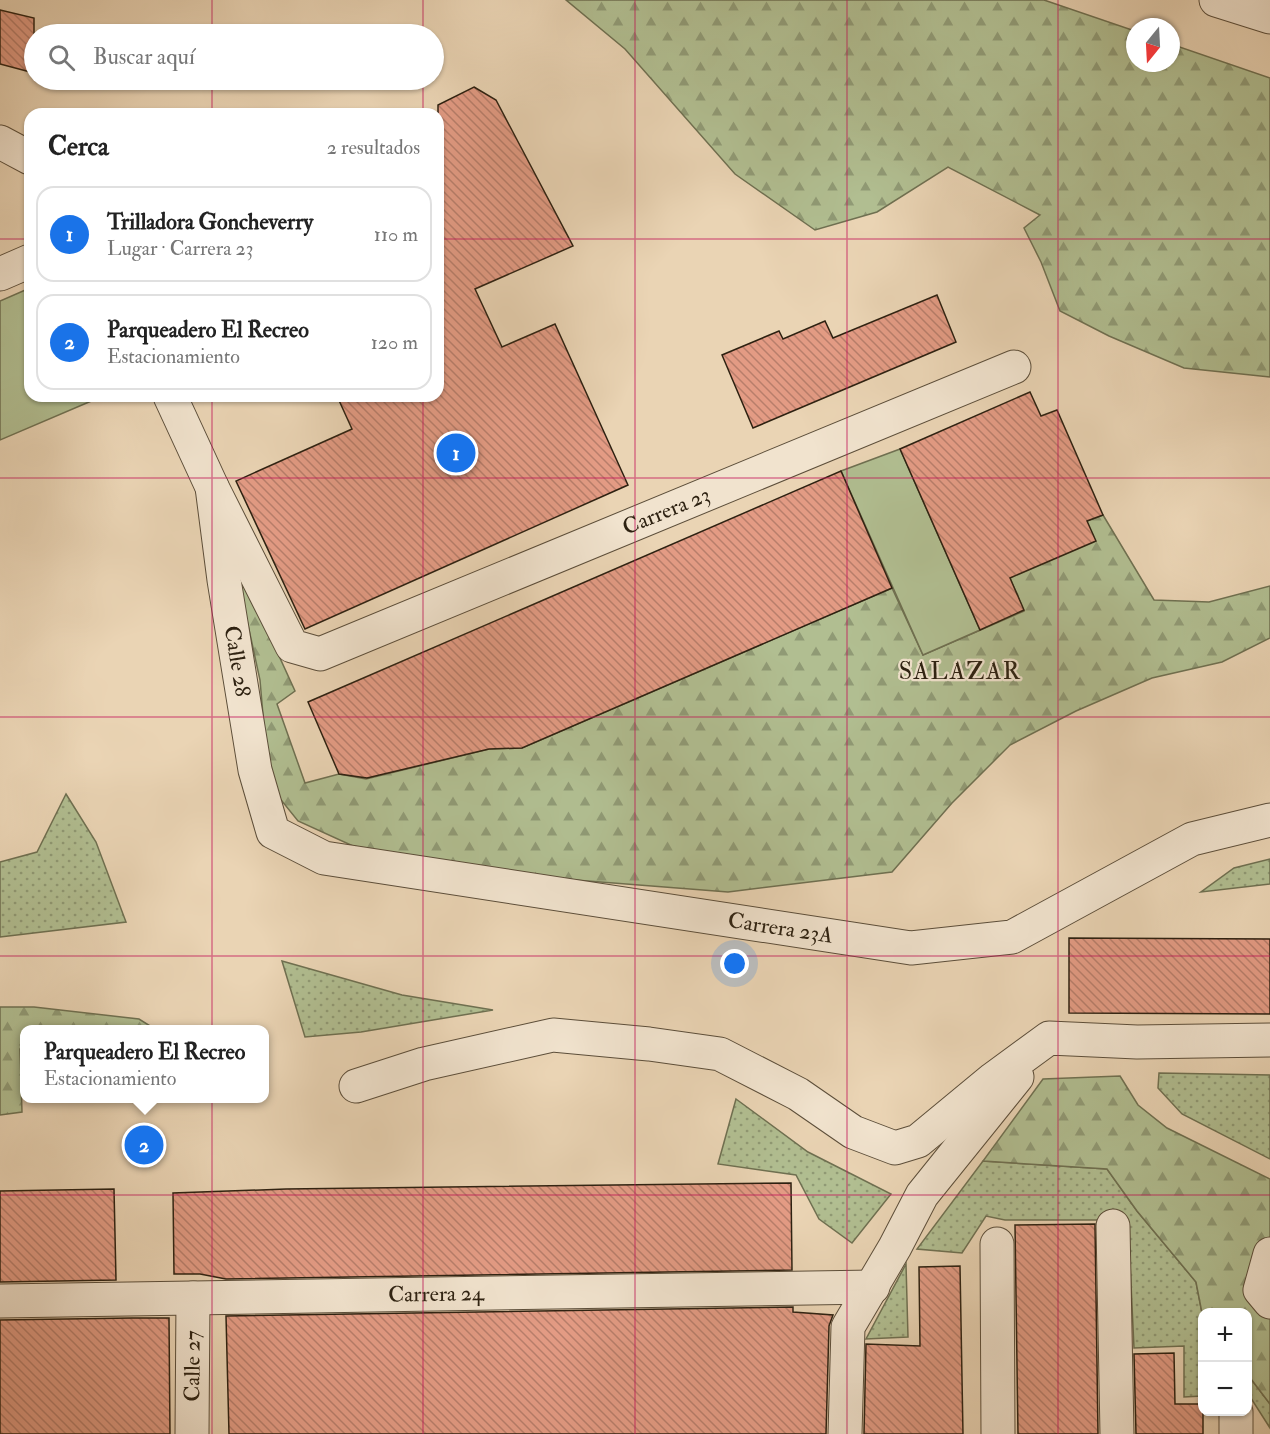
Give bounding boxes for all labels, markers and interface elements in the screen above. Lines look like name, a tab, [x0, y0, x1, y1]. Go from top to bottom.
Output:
north arrow	[1126, 18, 1180, 72]
search box	[24, 24, 444, 90]
icon: search	[45, 41, 78, 74]
text: Buscar aquí	[93, 43, 195, 71]
text: Cerca	[48, 131, 109, 163]
text: 2 resultados	[327, 135, 420, 160]
text: Trilladora Goncheverry	[107, 208, 313, 236]
text: 1	[66, 222, 73, 247]
text: 110 m	[374, 222, 418, 247]
text: Lugar · Carrera 23	[107, 236, 253, 261]
text: Parqueadero El Recreo	[107, 316, 309, 344]
text: 2	[64, 330, 75, 355]
text: 120 m	[371, 330, 418, 355]
text: Estacionamiento	[107, 344, 240, 369]
pin: 1	[436, 430, 476, 476]
street label: Carrera 23	[618, 480, 714, 541]
street label: Calle 28	[218, 624, 257, 699]
district label: SALAZAR	[899, 656, 1021, 687]
street label: Carrera 23A	[726, 906, 835, 950]
your location	[720, 949, 749, 978]
popup	[20, 1025, 269, 1103]
text: Parqueadero El Recreo	[44, 1038, 245, 1066]
text: Estacionamiento	[44, 1066, 176, 1091]
pin: 2	[124, 1122, 164, 1168]
street label: Carrera 24	[388, 1279, 485, 1309]
map controls	[1198, 1308, 1252, 1416]
button: +	[1198, 1308, 1252, 1362]
street label: Calle 27	[178, 1330, 207, 1402]
button: −	[1198, 1362, 1252, 1416]

